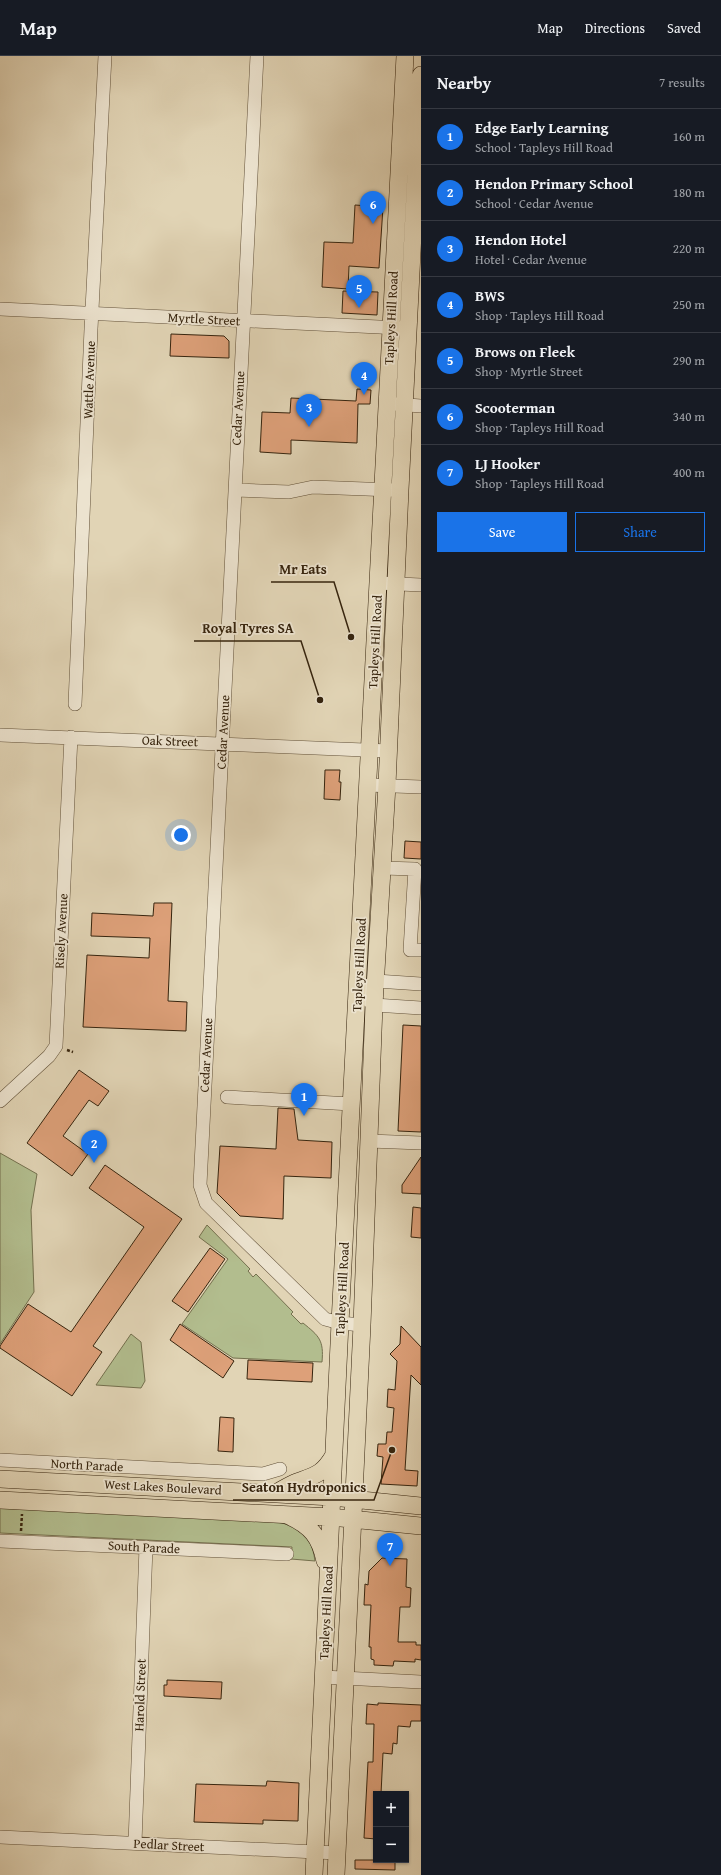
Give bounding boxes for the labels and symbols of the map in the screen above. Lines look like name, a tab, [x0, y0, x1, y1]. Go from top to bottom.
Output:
pin: 6	[360, 191, 386, 224]
street label: Tapleys Hill Road	[379, 271, 403, 365]
pin: 5	[346, 275, 372, 308]
street label: Myrtle Street	[167, 308, 241, 330]
street label: Wattle Avenue	[78, 340, 100, 420]
pin: 4	[351, 362, 377, 395]
street label: Cedar Avenue	[227, 370, 249, 446]
pin: 3	[296, 394, 322, 427]
callout: Mr Eats	[271, 556, 334, 582]
text: Mr Eats	[279, 559, 327, 579]
street label: Tapleys Hill Road	[363, 595, 387, 689]
callout: Royal Tyres SA	[194, 615, 301, 641]
text: Royal Tyres SA	[202, 618, 294, 638]
street label: Cedar Avenue	[212, 694, 234, 770]
street label: Oak Street	[141, 731, 199, 751]
your location	[171, 825, 191, 845]
street label: Risely Avenue	[50, 893, 72, 969]
street label: Tapleys Hill Road	[347, 918, 371, 1012]
street label: Cedar Avenue	[195, 1017, 217, 1093]
pin: 1	[291, 1083, 317, 1116]
pin: 2	[81, 1130, 107, 1163]
street label: Tapleys Hill Road	[330, 1242, 354, 1336]
street label: North Parade	[50, 1454, 124, 1476]
street label: West Lakes Boulevard	[104, 1474, 222, 1500]
callout: Seaton Hydroponics	[233, 1474, 374, 1500]
text: Seaton Hydroponics	[242, 1477, 366, 1497]
pin: 7	[377, 1533, 403, 1566]
street label: South Parade	[107, 1536, 181, 1558]
street label: Tapleys Hill Road	[314, 1566, 338, 1660]
street label: Harold Street	[129, 1658, 151, 1732]
street label: Pedlar Street	[133, 1834, 205, 1856]

